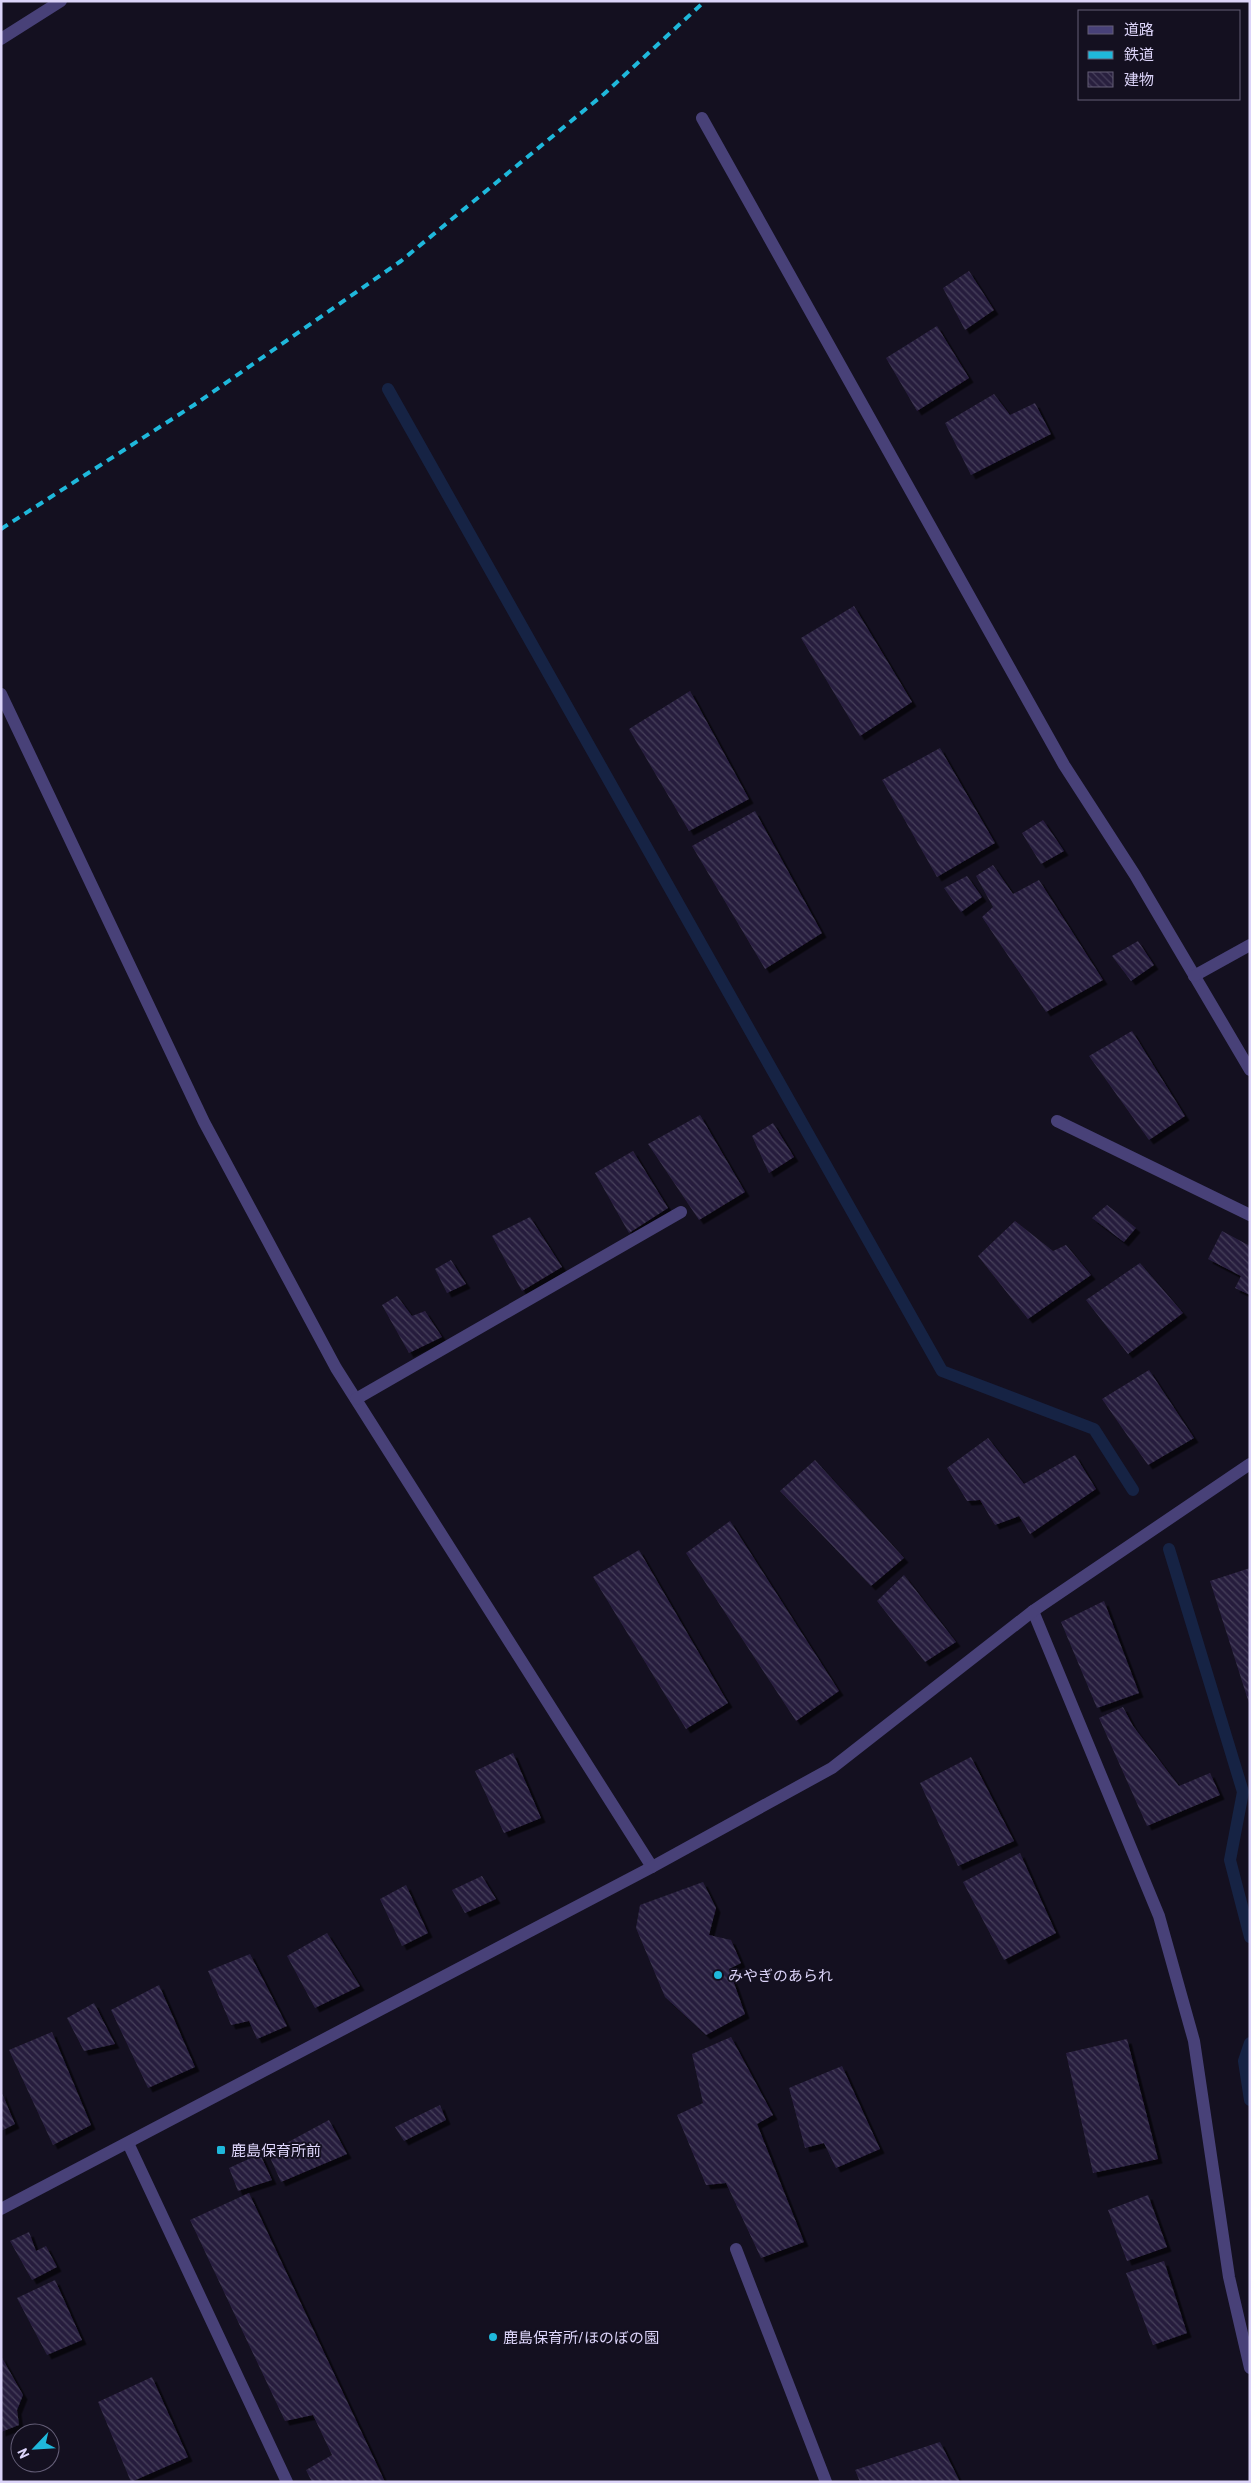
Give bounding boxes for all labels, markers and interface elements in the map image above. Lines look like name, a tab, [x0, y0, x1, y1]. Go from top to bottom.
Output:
legend	[1078, 10, 1241, 100]
text: 道路	[1124, 20, 1154, 38]
text: 鉄道	[1124, 45, 1154, 63]
text: 建物	[1124, 70, 1154, 88]
place label: みやぎのあられ	[728, 1966, 833, 1984]
marker: みやぎのあられ	[712, 1969, 724, 1981]
place label: 鹿島保育所前	[231, 2141, 321, 2159]
marker: 鹿島保育所前	[215, 2144, 227, 2156]
place label: 鹿島保育所/ほのぼの園	[503, 2328, 659, 2346]
marker: 鹿島保育所/ほのぼの園	[487, 2331, 499, 2343]
north arrow	[10, 2423, 60, 2473]
text: N	[13, 2446, 32, 2462]

